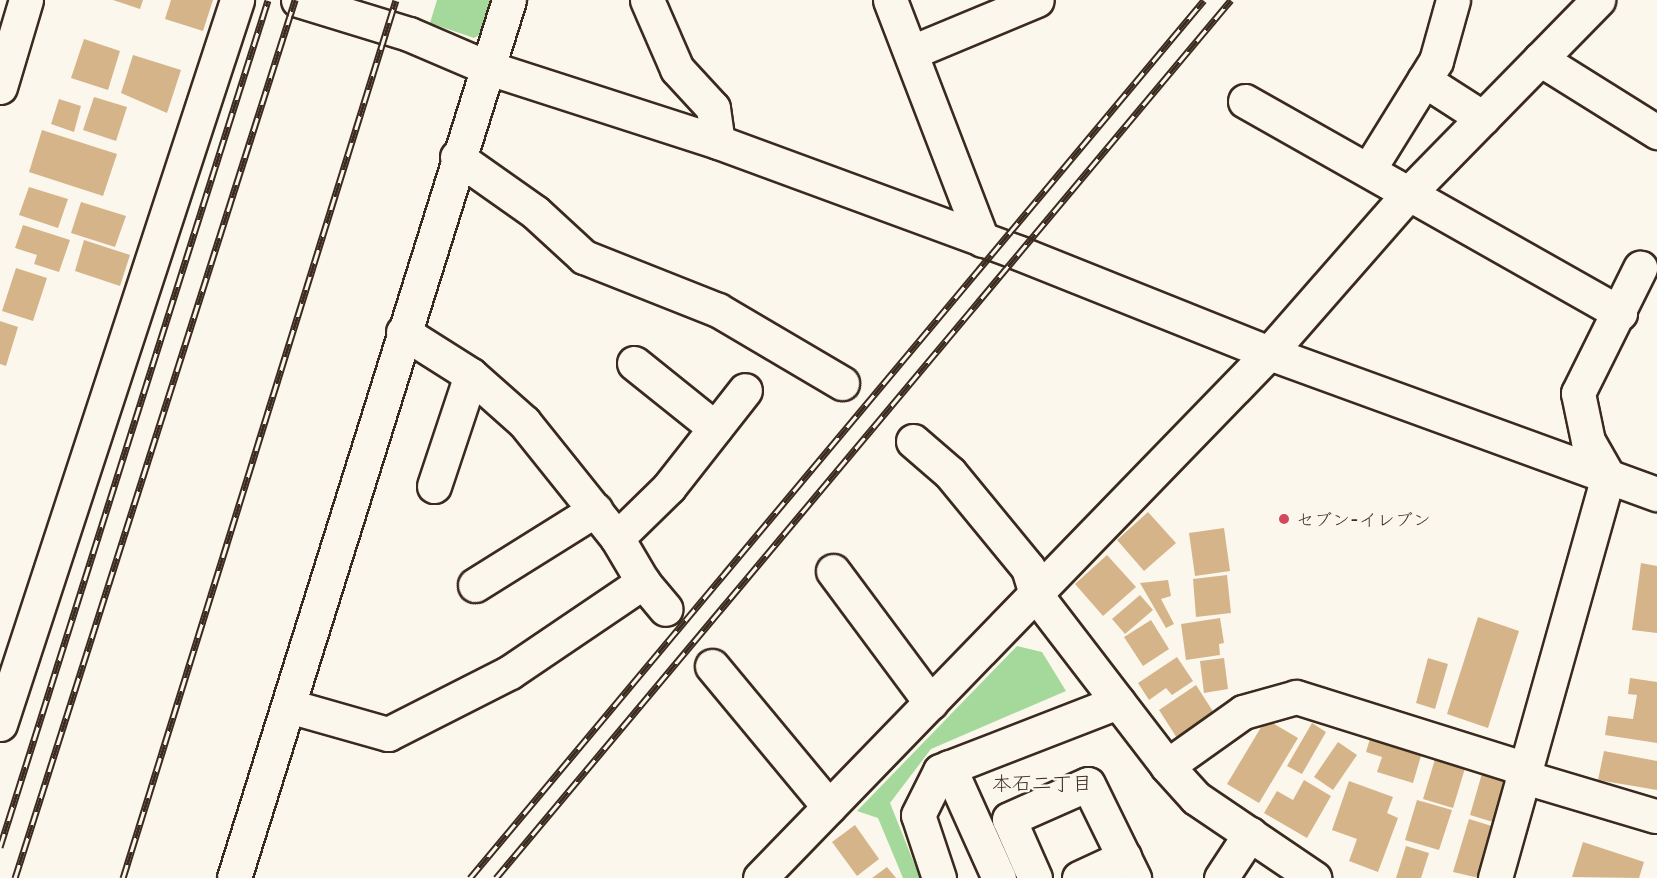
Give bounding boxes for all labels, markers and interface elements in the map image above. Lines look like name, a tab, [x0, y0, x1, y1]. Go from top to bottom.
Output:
place label: セブン-イレブン	[1296, 508, 1431, 530]
marker: セブン-イレブン	[1277, 512, 1291, 526]
district label: 本石二丁目	[992, 770, 1092, 794]

